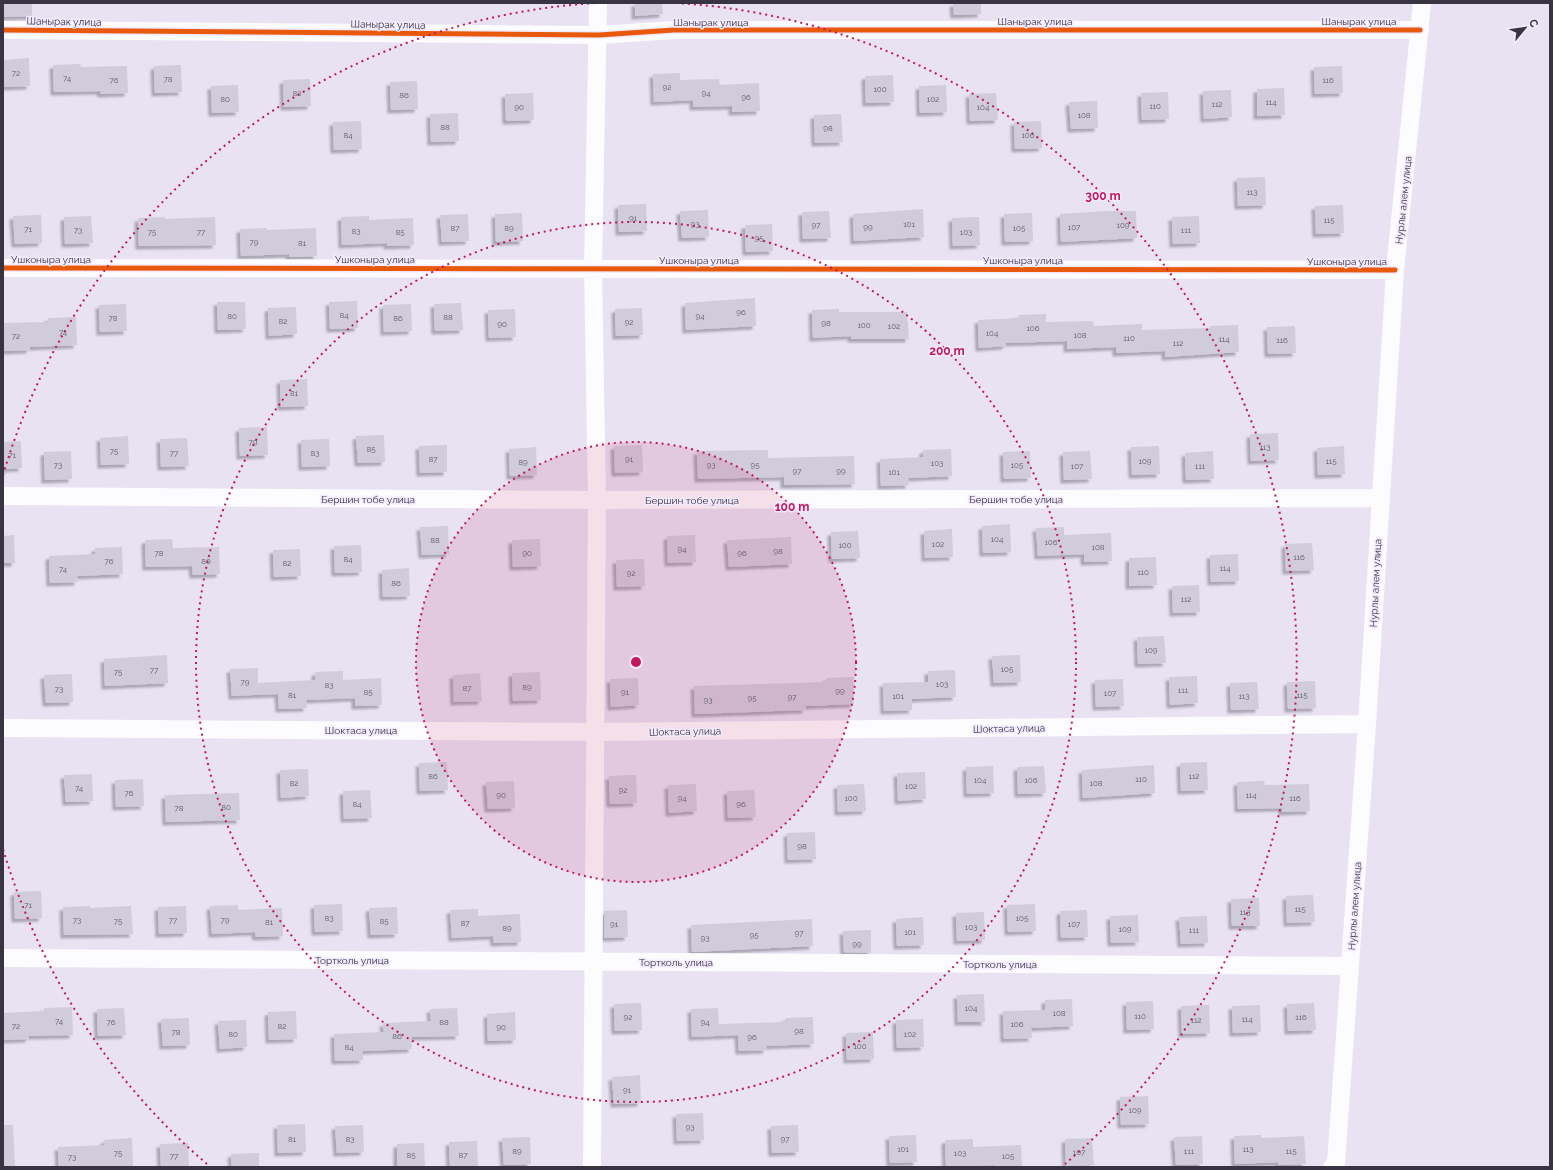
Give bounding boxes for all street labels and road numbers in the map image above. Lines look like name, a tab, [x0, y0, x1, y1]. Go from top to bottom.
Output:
street label: Шанырак улица	[26, 15, 102, 28]
street label: Шанырак улица	[998, 16, 1072, 27]
street label: Шанырак улица	[1322, 16, 1396, 27]
street label: Шанырак улица	[674, 17, 748, 28]
street label: Шанырак улица	[350, 18, 426, 31]
street label: Нурлы алем улица	[1393, 155, 1414, 245]
street label: Ушконыра улица	[11, 254, 91, 265]
street label: Ушконыра улица	[335, 254, 415, 265]
street label: Ушконыра улица	[659, 255, 739, 266]
street label: Ушконыра улица	[983, 255, 1063, 266]
street label: Ушконыра улица	[1307, 256, 1387, 267]
street label: Бершин тобе улица	[321, 494, 415, 505]
street label: Бершин тобе улица	[969, 494, 1063, 505]
street label: Бершин тобе улица	[645, 495, 739, 506]
street label: Нурлы алем улица	[1368, 539, 1383, 628]
street label: Шоктаса улица	[973, 722, 1045, 735]
street label: Шоктаса улица	[325, 725, 397, 736]
street label: Шоктаса улица	[649, 725, 721, 738]
street label: Нурлы алем улица	[1346, 861, 1363, 951]
street label: Тортколь улица	[315, 955, 389, 966]
street label: Тортколь улица	[639, 957, 713, 968]
street label: Тортколь улица	[963, 959, 1037, 970]

